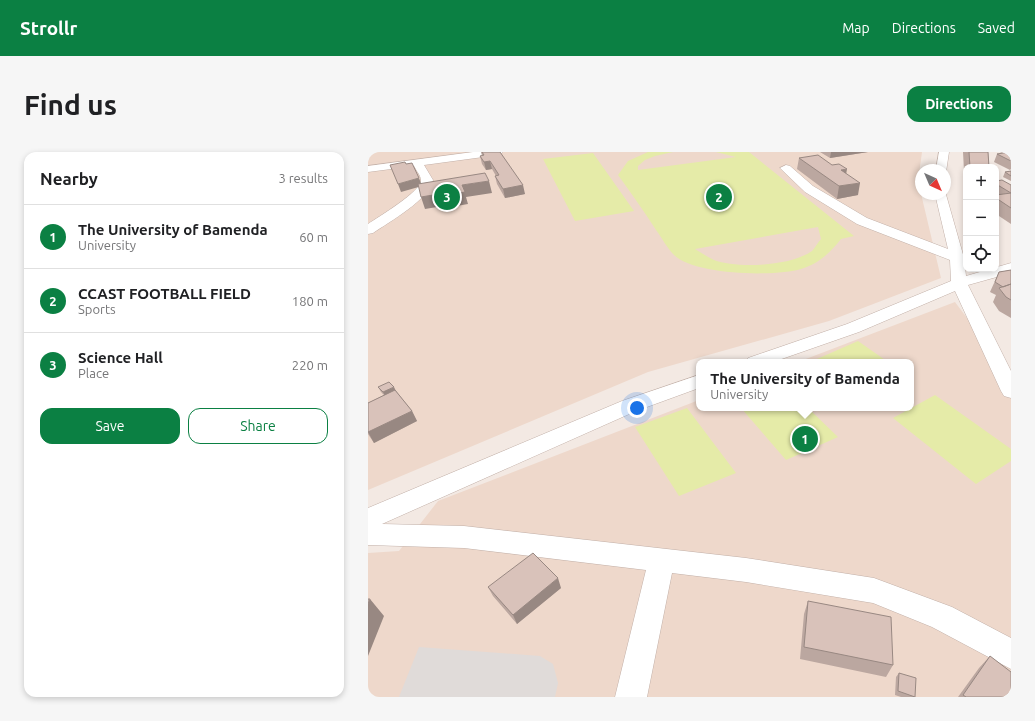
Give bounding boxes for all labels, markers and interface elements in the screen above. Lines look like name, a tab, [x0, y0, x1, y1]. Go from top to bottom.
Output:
text: Strollr	[20, 17, 77, 39]
text: Map	[842, 20, 870, 36]
text: Directions	[892, 20, 956, 36]
text: Saved	[978, 20, 1015, 36]
button: Directions	[907, 86, 1011, 122]
text: Find us	[24, 89, 117, 120]
north arrow	[915, 164, 951, 200]
map controls	[963, 164, 999, 272]
button: +	[963, 164, 999, 200]
text: Nearby	[40, 169, 98, 188]
text: 3 results	[278, 171, 328, 185]
pin: 3	[434, 182, 460, 212]
pin: 2	[706, 182, 732, 212]
button: −	[963, 200, 999, 236]
text: The University of Bamenda	[78, 221, 268, 238]
text: 1	[49, 230, 57, 244]
text: 60 m	[299, 230, 328, 244]
button: locate	[963, 236, 999, 272]
text: University	[78, 238, 136, 252]
text: CCAST FOOTBALL FIELD	[78, 285, 251, 302]
text: 2	[49, 294, 57, 308]
text: 180 m	[292, 294, 328, 308]
text: Sports	[78, 302, 116, 316]
text: Science Hall	[78, 349, 163, 366]
text: 3	[49, 358, 57, 372]
text: 220 m	[292, 358, 328, 372]
popup	[696, 359, 914, 411]
text: Place	[78, 366, 109, 380]
text: The University of Bamenda	[710, 370, 900, 387]
text: University	[710, 387, 768, 401]
your location	[627, 398, 647, 418]
button: Save	[40, 408, 180, 444]
button: Share	[188, 408, 328, 444]
pin: 1	[792, 424, 818, 454]

